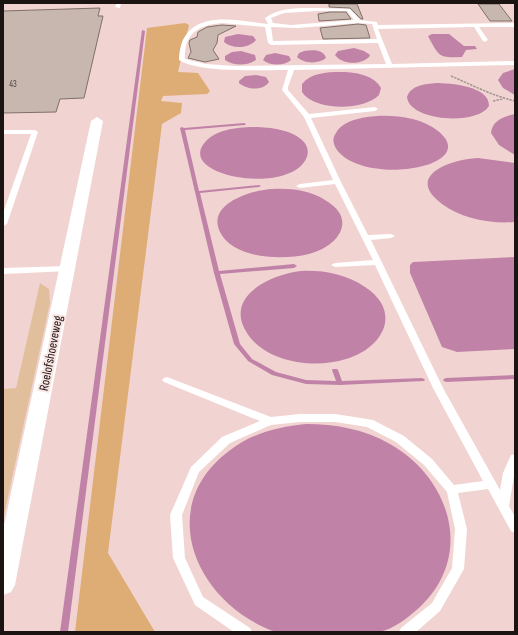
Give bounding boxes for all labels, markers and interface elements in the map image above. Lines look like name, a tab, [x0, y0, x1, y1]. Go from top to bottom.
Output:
house number: 43	[9, 79, 17, 90]
street label: Roelofshoeveweg	[36, 314, 66, 392]

